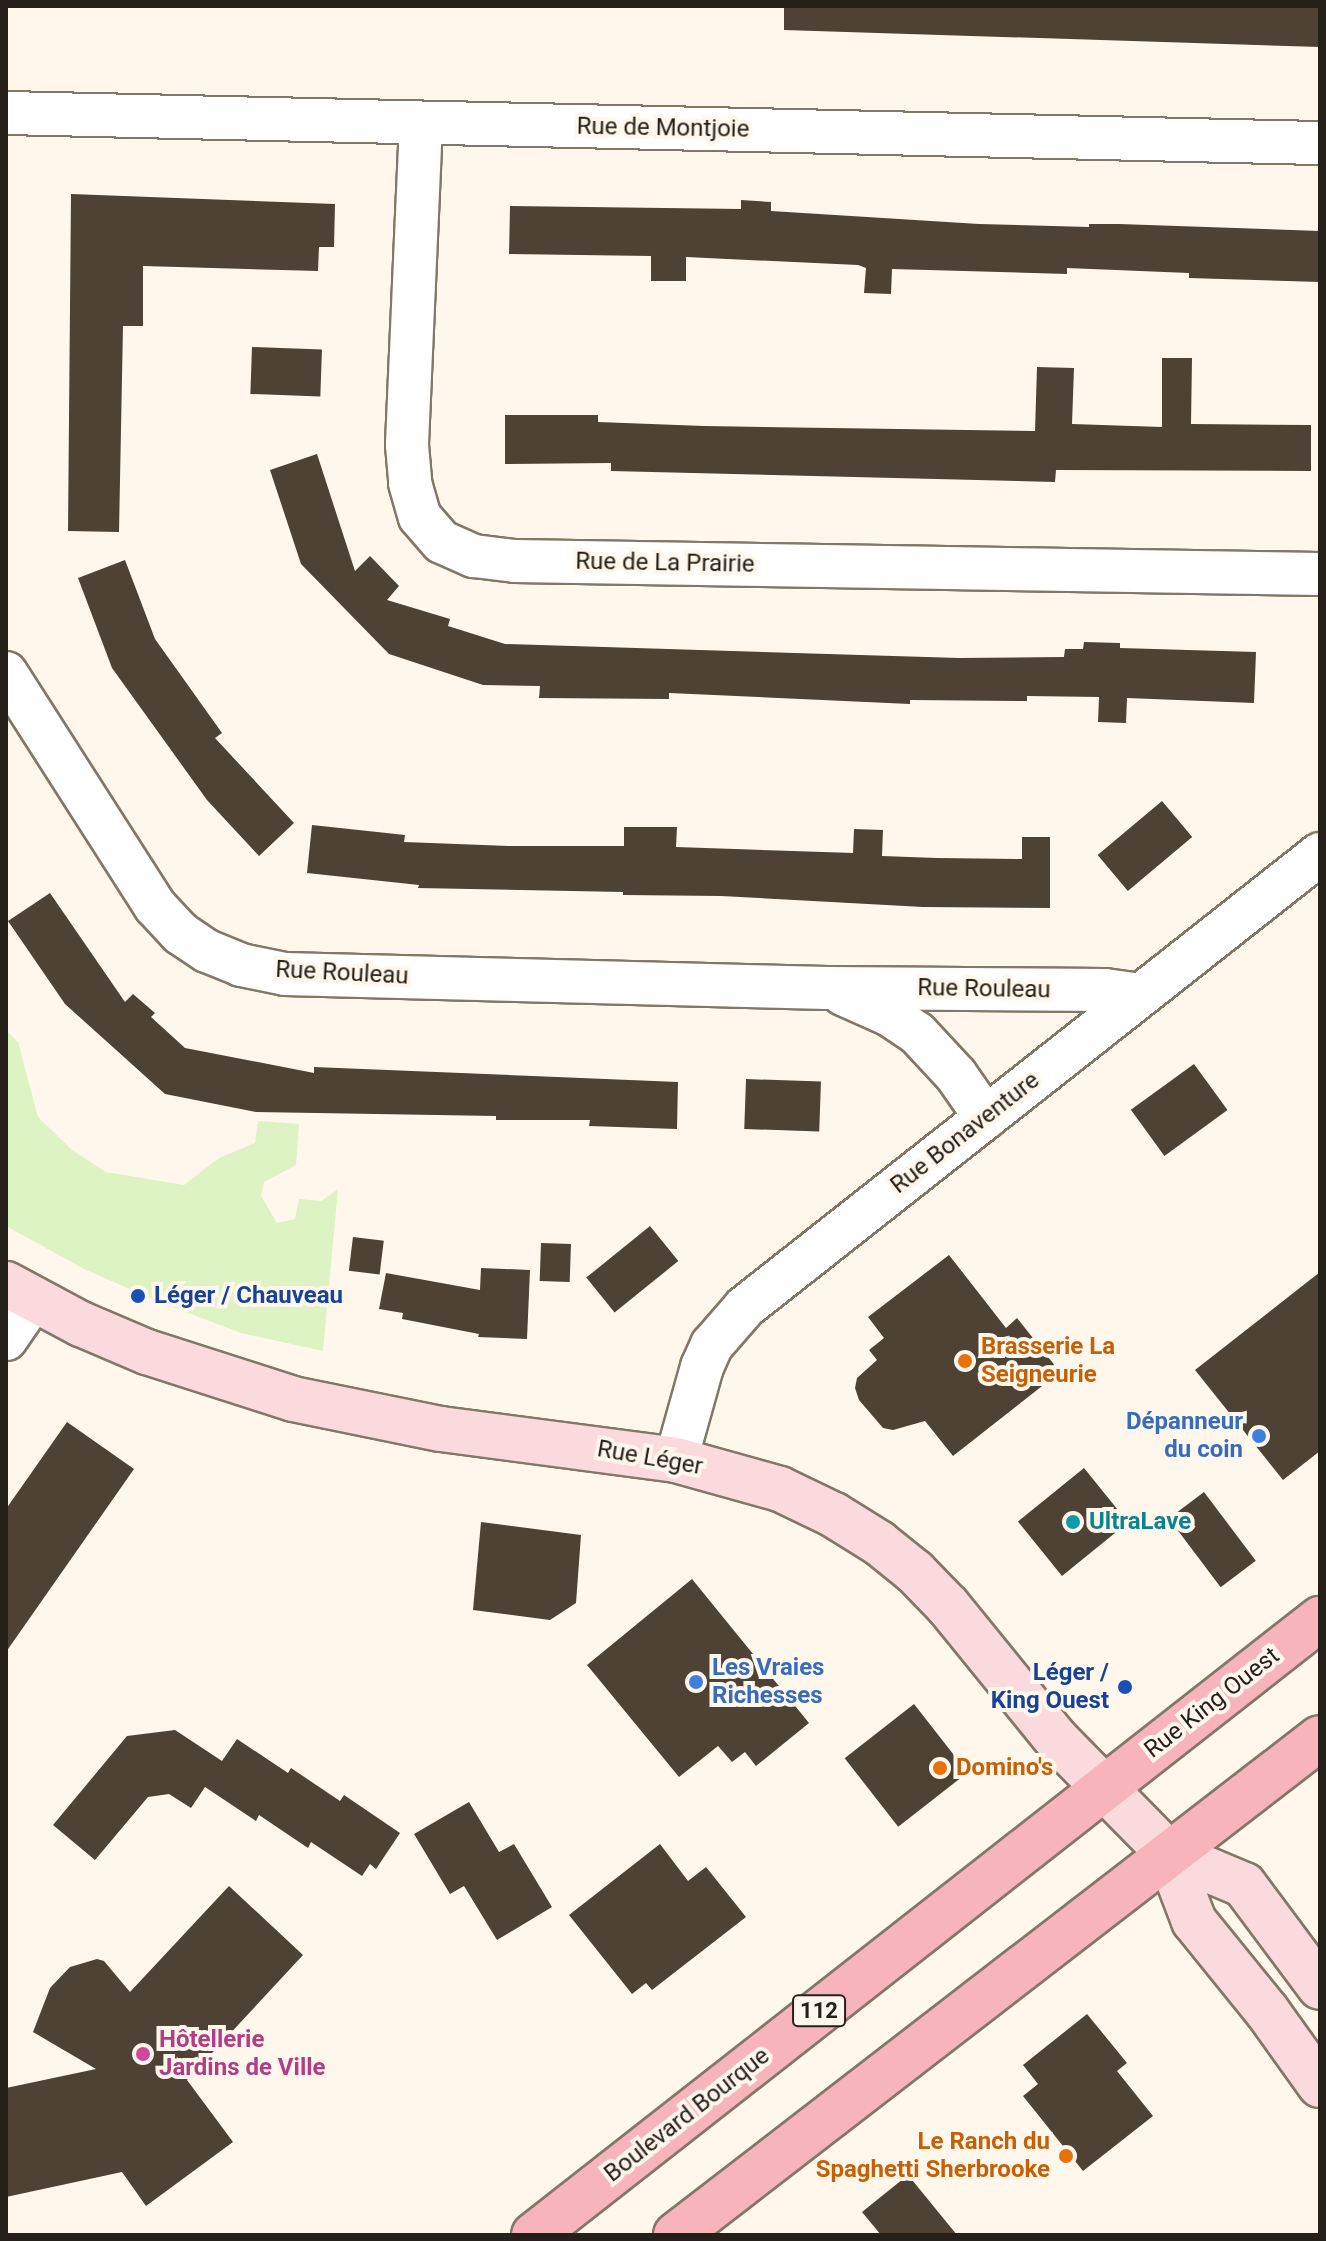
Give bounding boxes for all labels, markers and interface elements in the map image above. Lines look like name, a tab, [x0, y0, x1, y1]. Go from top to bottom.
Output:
street label: Rue de Montjoie	[576, 112, 750, 144]
street label: Rue de La Prairie	[575, 547, 755, 579]
street label: Rue Rouleau	[275, 955, 409, 991]
street label: Rue Rouleau	[917, 973, 1051, 1005]
street label: Rue Bonaventure	[885, 1066, 1045, 1200]
place label: Léger / Chauveau	[154, 1282, 343, 1310]
marker: Léger / Chauveau	[129, 1287, 147, 1305]
place label: Brasserie La Seigneurie	[981, 1333, 1115, 1389]
marker: Brasserie La Seigneurie	[956, 1352, 974, 1370]
place label: Dépanneur du coin	[1126, 1408, 1243, 1464]
marker: Dépanneur du coin	[1250, 1427, 1268, 1445]
street label: Rue Léger	[595, 1435, 705, 1481]
place label: UltraLave	[1089, 1508, 1191, 1536]
marker: UltraLave	[1064, 1513, 1082, 1531]
street label: Rue King Ouest	[1139, 1641, 1285, 1765]
place label: Les Vraies Richesses	[712, 1654, 824, 1710]
place label: Léger / King Ouest	[991, 1659, 1109, 1715]
marker: Les Vraies Richesses	[687, 1673, 705, 1691]
marker: Léger / King Ouest	[1116, 1678, 1134, 1696]
place label: Domino's	[956, 1754, 1053, 1782]
marker: Domino's	[931, 1759, 949, 1777]
road number: 112	[791, 1993, 847, 2029]
place label: Hôtellerie Jardins de Ville	[159, 2026, 326, 2082]
street label: Boulevard Bourque	[599, 2042, 775, 2188]
marker: Hôtellerie Jardins de Ville	[134, 2045, 152, 2063]
place label: Le Ranch du Spaghetti Sherbrooke	[816, 2128, 1050, 2184]
marker: Le Ranch du Spaghetti Sherbrooke	[1057, 2147, 1075, 2165]

